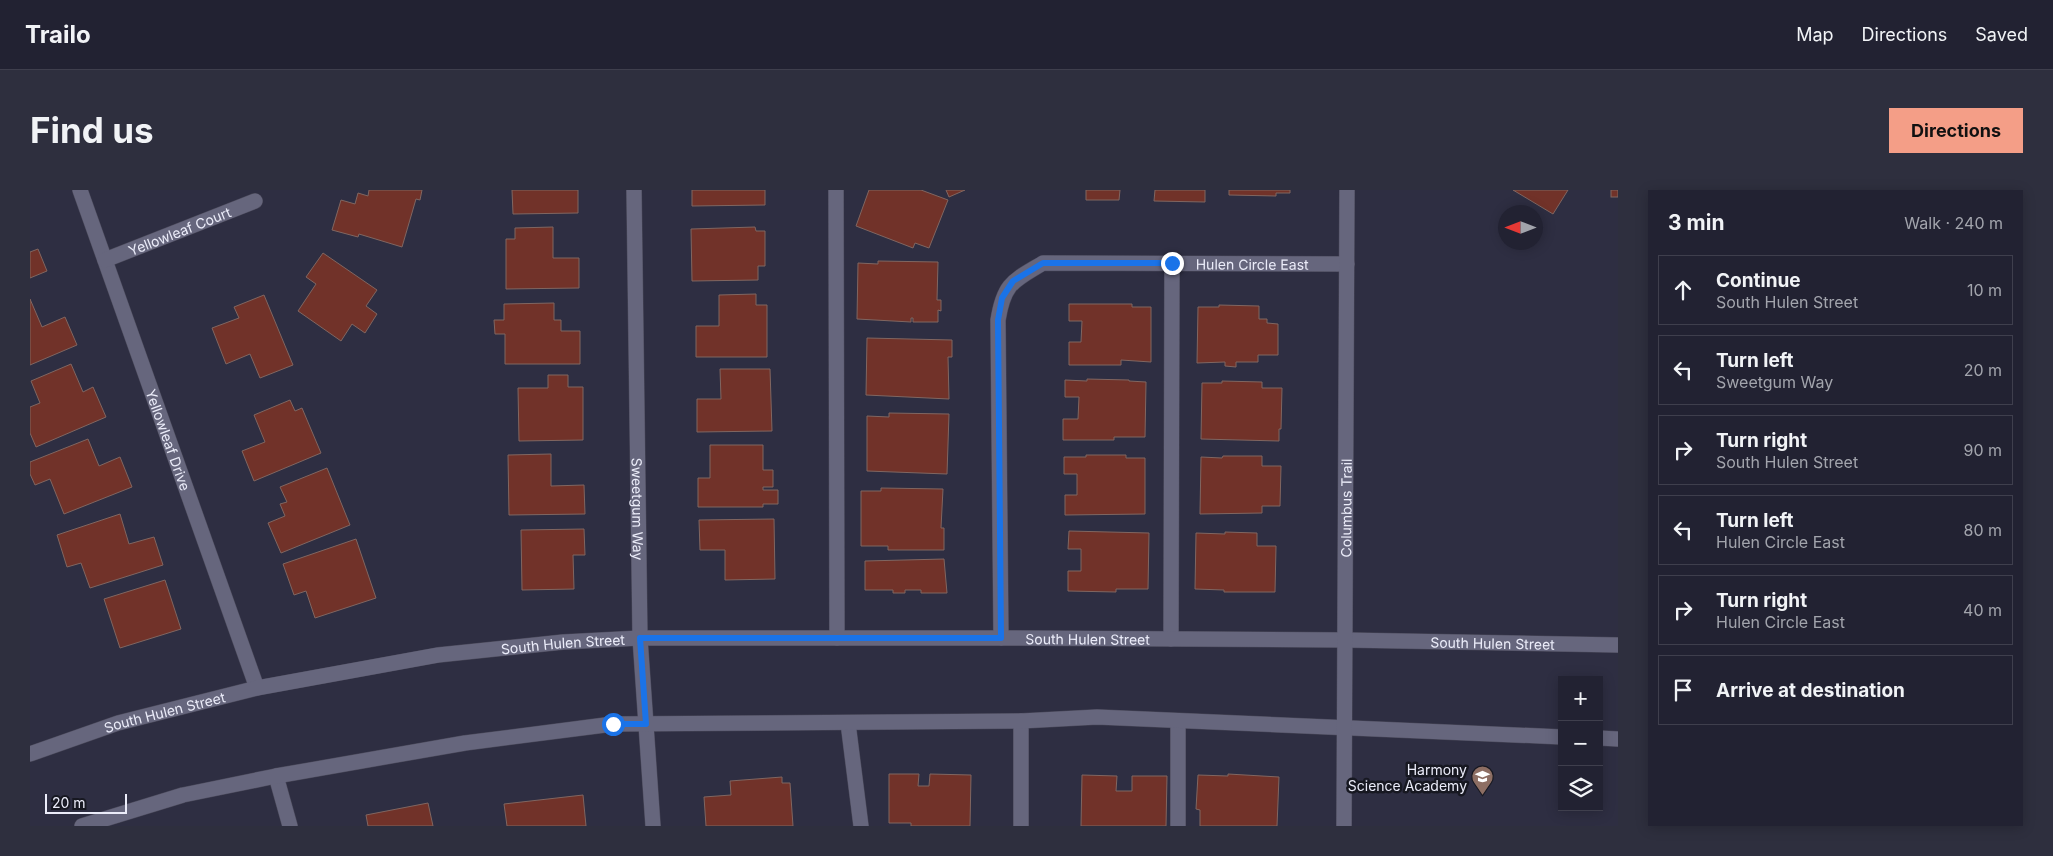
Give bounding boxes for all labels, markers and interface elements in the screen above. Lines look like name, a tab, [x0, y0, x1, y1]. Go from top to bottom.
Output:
text: Trailo	[25, 20, 91, 49]
text: Map	[1796, 24, 1834, 45]
text: Directions	[1862, 24, 1947, 45]
text: Saved	[1975, 24, 2028, 45]
button: Directions	[1889, 108, 2023, 153]
text: Find us	[30, 109, 154, 151]
street label: Yellowleaf Court	[126, 203, 234, 259]
north arrow	[1498, 205, 1543, 250]
text: 3 min	[1668, 210, 1724, 235]
text: Walk · 240 m	[1904, 213, 2003, 233]
route end	[1161, 252, 1184, 275]
street label: Hulen Circle East	[1196, 255, 1309, 272]
text: Continue	[1716, 269, 1801, 292]
icon: ahead	[1669, 276, 1697, 304]
text: 10 m	[1967, 280, 2002, 300]
text: South Hulen Street	[1716, 292, 1858, 312]
text: Turn left	[1716, 349, 1794, 372]
icon: left	[1669, 356, 1697, 384]
text: 20 m	[1964, 360, 2002, 380]
text: Sweetgum Way	[1716, 372, 1833, 392]
street label: Yellowleaf Drive	[143, 387, 195, 493]
text: Turn right	[1716, 429, 1807, 452]
icon: right	[1669, 436, 1697, 464]
text: 90 m	[1963, 440, 2002, 460]
text: South Hulen Street	[1716, 452, 1858, 472]
street label: Sweetgum Way	[629, 458, 647, 561]
street label: Columbus Trail	[1337, 458, 1354, 558]
text: Turn left	[1716, 509, 1794, 532]
icon: left	[1669, 516, 1697, 544]
text: 80 m	[1963, 520, 2002, 540]
text: Hulen Circle East	[1716, 532, 1845, 552]
text: Turn right	[1716, 589, 1807, 612]
icon: right	[1669, 596, 1697, 624]
text: 40 m	[1963, 600, 2002, 620]
text: Hulen Circle East	[1716, 612, 1845, 632]
street label: South Hulen Street	[500, 630, 626, 657]
street label: South Hulen Street	[1025, 630, 1150, 647]
street label: South Hulen Street	[1430, 633, 1555, 652]
map controls	[1558, 676, 1603, 811]
button: +	[1558, 676, 1603, 721]
icon: arrive	[1669, 676, 1697, 704]
text: Arrive at destination	[1716, 679, 1905, 702]
street label: South Hulen Street	[101, 688, 227, 736]
route start	[602, 713, 625, 736]
button: −	[1558, 721, 1603, 766]
place label: Harmony Science Academy	[1348, 761, 1467, 794]
school or university icon: Harmony Science Academy	[1471, 765, 1495, 796]
button: layers	[1558, 766, 1603, 811]
scale bar	[45, 791, 128, 814]
text: 20 m	[52, 794, 86, 811]

